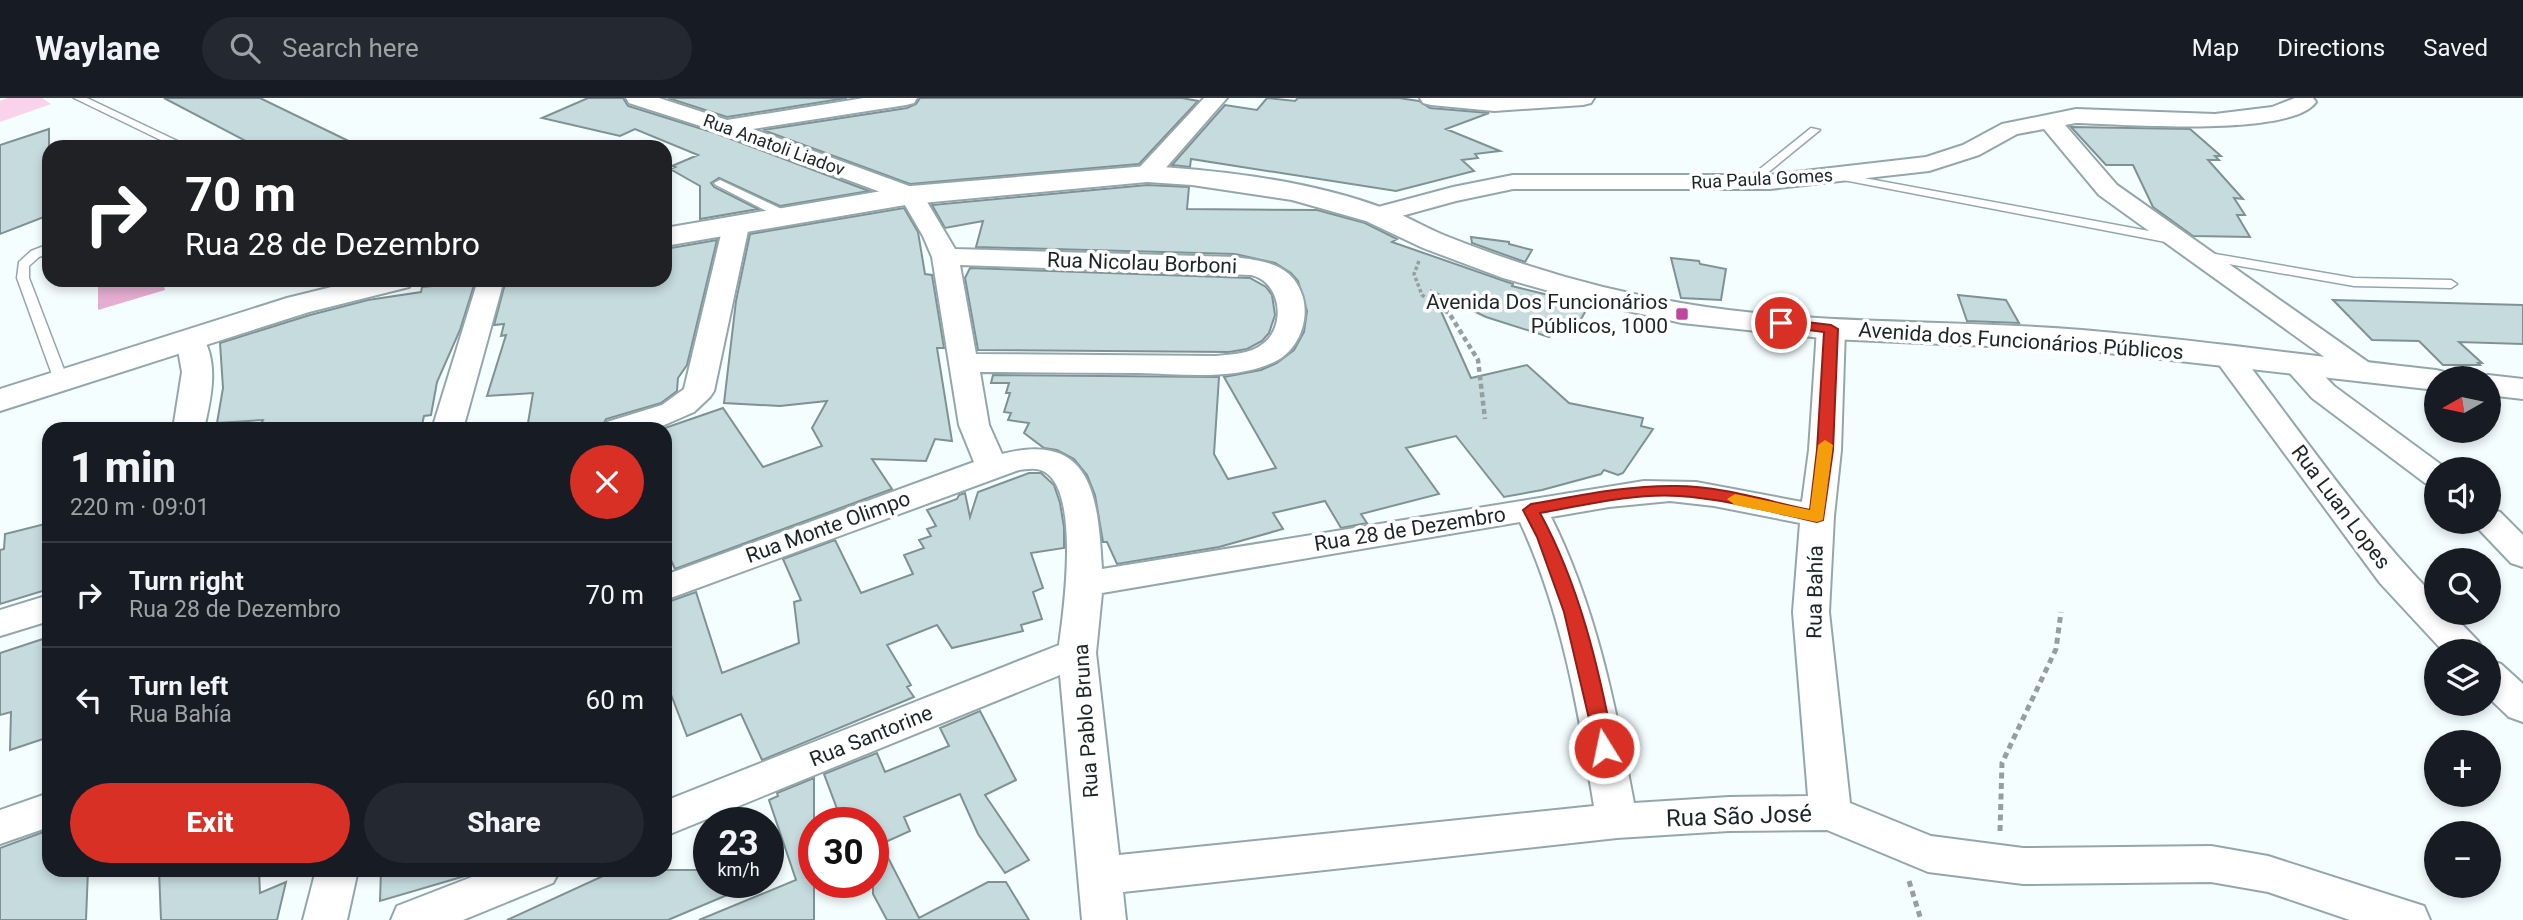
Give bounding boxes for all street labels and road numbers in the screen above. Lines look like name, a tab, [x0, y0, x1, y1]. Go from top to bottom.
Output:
street label: Rua Anatoli Liadov	[701, 109, 848, 180]
street label: Rua Paula Gomes	[1691, 164, 1833, 193]
street label: Rua Nicolau Borboni	[1047, 248, 1237, 278]
street label: Avenida dos Funcionários Públicos	[1858, 318, 2184, 364]
street label: Rua Luan Lopes	[2287, 440, 2395, 574]
street label: Rua Monte Olimpo	[743, 486, 913, 568]
street label: Rua 28 de Dezembro	[1313, 502, 1507, 556]
street label: Rua Bahía	[1802, 545, 1828, 639]
street label: Rua Pablo Bruna	[1069, 643, 1103, 799]
street label: Rua Santorine	[806, 700, 936, 772]
street label: Rua São José	[1666, 799, 1812, 833]

